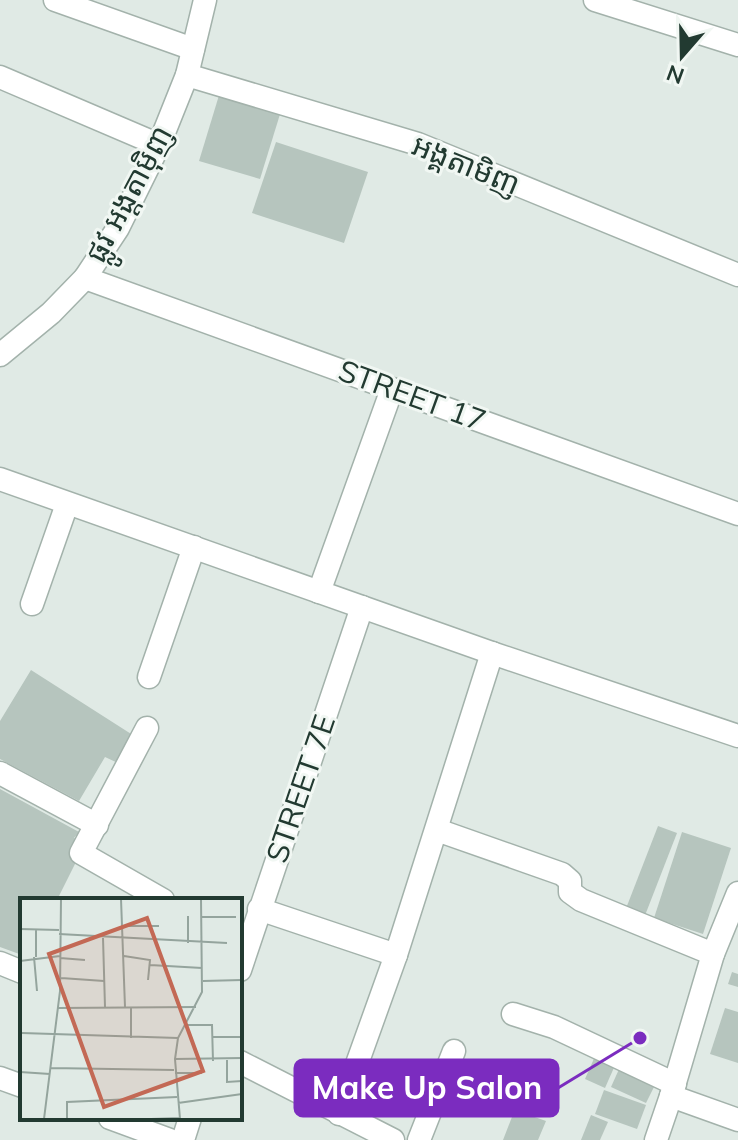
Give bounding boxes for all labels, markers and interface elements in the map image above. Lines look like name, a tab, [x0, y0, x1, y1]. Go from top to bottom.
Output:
north arrow	[642, 16, 722, 96]
text: N	[663, 59, 688, 91]
street label: ផ្លូវ អង្តតាម៉ិញ	[76, 118, 187, 272]
street label: អង្គតាមិញ	[406, 125, 526, 204]
street label: STREET 17	[334, 351, 491, 439]
street label: STREET 7E	[257, 710, 343, 867]
inset map	[20, 898, 242, 1120]
callout: Make Up Salon	[295, 1060, 558, 1116]
text: Make Up Salon	[312, 1067, 542, 1107]

